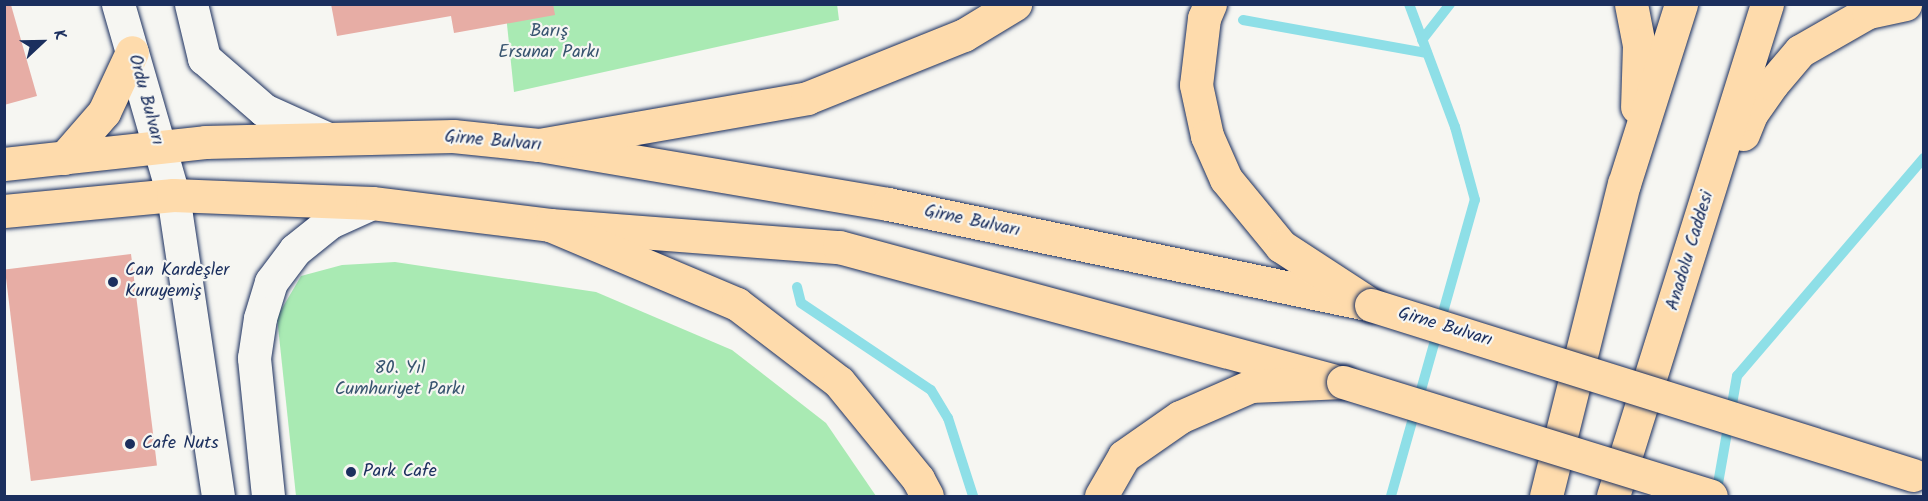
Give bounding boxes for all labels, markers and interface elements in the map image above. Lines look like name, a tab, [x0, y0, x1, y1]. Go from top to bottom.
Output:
north arrow	[12, 12, 72, 72]
park label: Barış Ersunar Parkı	[498, 22, 600, 64]
text: K	[46, 26, 73, 44]
street label: Ordu Bulvarı	[123, 52, 167, 148]
street label: Girne Bulvarı	[444, 127, 542, 157]
street label: Anadolu Caddesi	[1663, 189, 1719, 313]
street label: Girne Bulvarı	[922, 201, 1022, 243]
place label: Can Kardeşler Kuruyemiş	[125, 261, 229, 304]
marker: Can Kardeşler Kuruyemiş	[106, 275, 120, 289]
street label: Girne Bulvarı	[1395, 303, 1495, 353]
park label: 80. Yıl Cumhuriyet Parkı	[335, 359, 465, 401]
place label: Cafe Nuts	[142, 433, 219, 455]
marker: Cafe Nuts	[123, 437, 137, 451]
place label: Park Cafe	[363, 461, 437, 483]
marker: Park Cafe	[344, 465, 358, 479]

